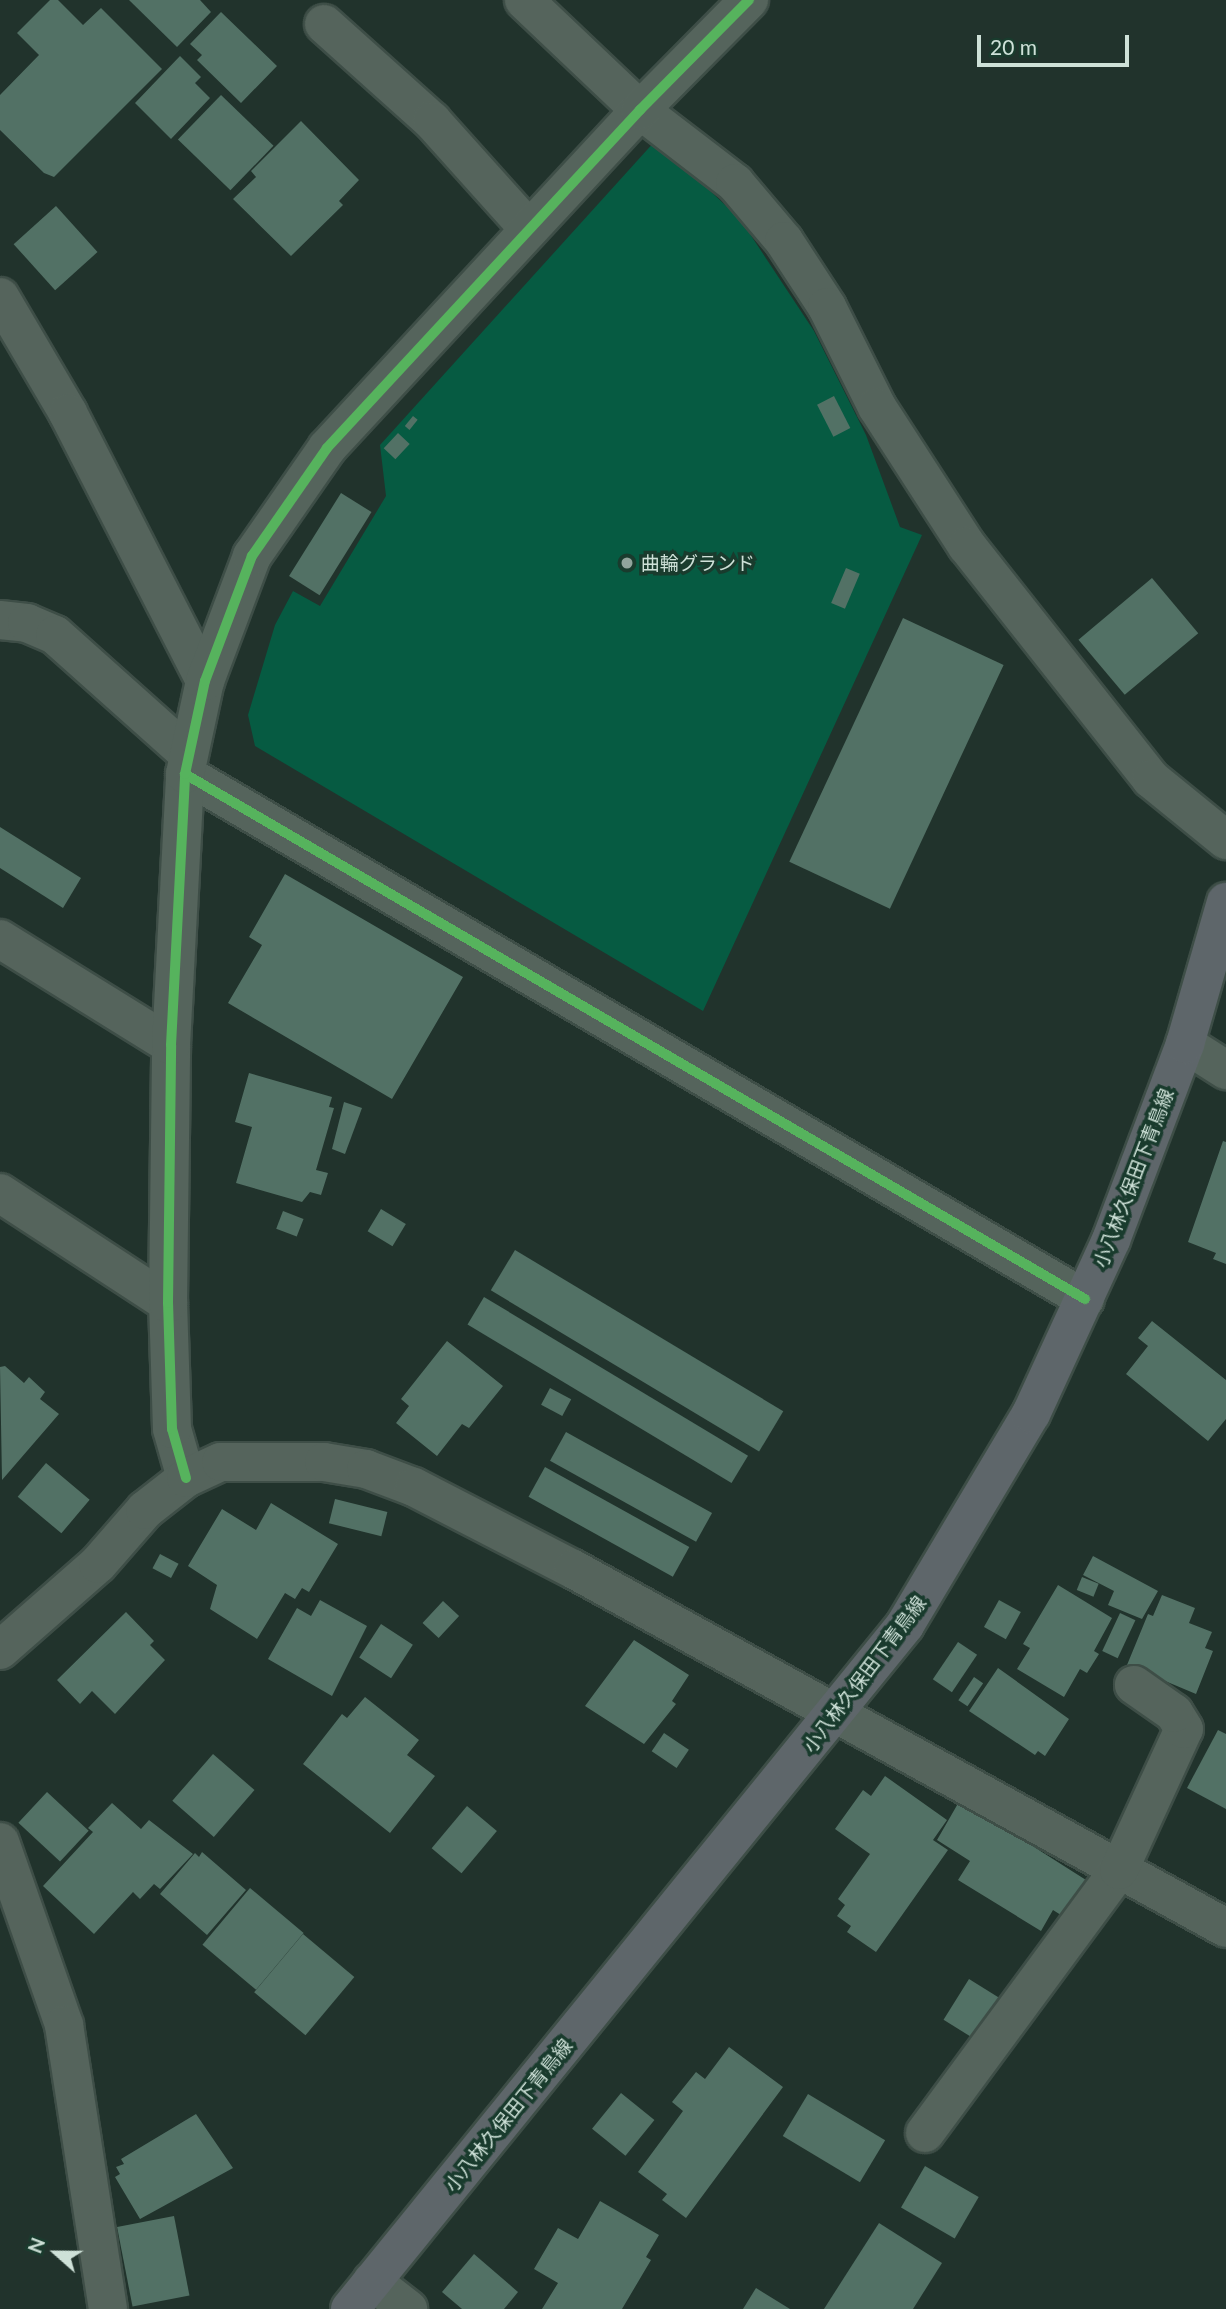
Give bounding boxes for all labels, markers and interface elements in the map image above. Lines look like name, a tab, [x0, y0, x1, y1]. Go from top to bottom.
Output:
scale bar	[981, 21, 1133, 65]
text: 20 m	[990, 34, 1037, 59]
place label: 曲輪グランド	[641, 552, 755, 574]
marker: 曲輪グランド	[619, 555, 635, 571]
street label: 小八林久保田下青鳥線	[1088, 1085, 1178, 1271]
street label: 小八林久保田下青鳥線	[798, 1591, 930, 1757]
street label: 小八林久保田下青鳥線	[439, 2034, 577, 2196]
north arrow	[21, 2218, 91, 2288]
text: N	[23, 2234, 49, 2256]

